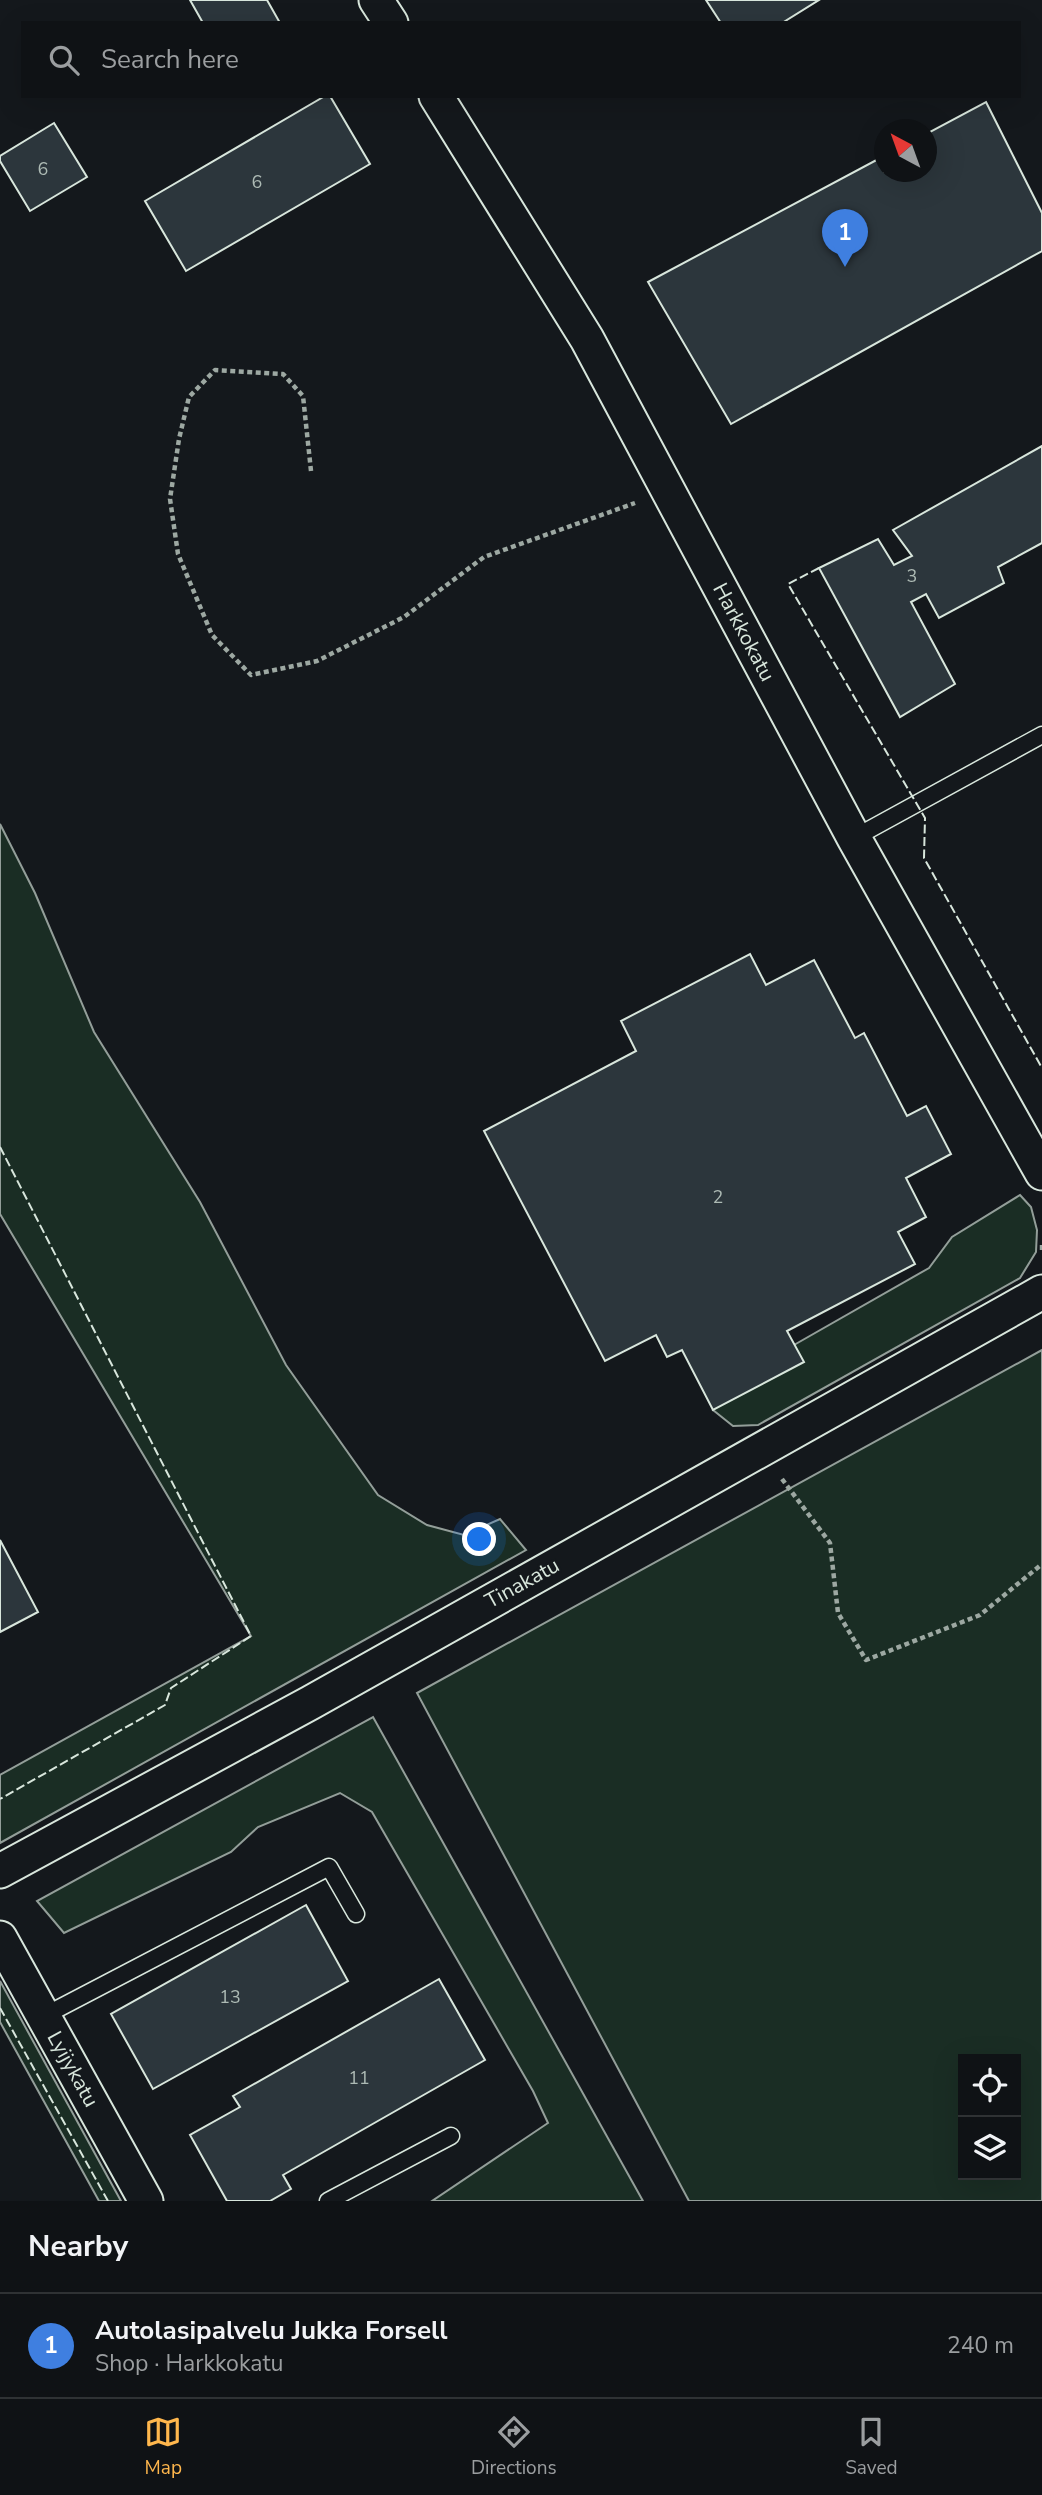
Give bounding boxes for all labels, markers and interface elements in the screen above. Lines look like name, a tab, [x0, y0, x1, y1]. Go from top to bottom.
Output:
search box	[21, 21, 1021, 98]
icon: search	[45, 41, 83, 79]
text: Search here	[101, 42, 239, 77]
north arrow	[874, 119, 937, 182]
house number: 6	[38, 157, 48, 181]
house number: 6	[252, 170, 262, 194]
pin: 1	[822, 209, 868, 267]
house number: 3	[907, 564, 917, 588]
street label: Harkkokatu	[706, 578, 782, 686]
house number: 2	[713, 1185, 723, 1209]
your location	[462, 1522, 496, 1556]
street label: Tinakatu	[480, 1551, 564, 1615]
house number: 13	[219, 1985, 241, 2009]
street label: Lyijykatu	[41, 2026, 105, 2112]
map controls	[958, 2054, 1021, 2180]
button: locate	[958, 2054, 1021, 2117]
house number: 11	[348, 2066, 370, 2090]
button: layers	[958, 2117, 1021, 2180]
text: Nearby	[28, 2226, 128, 2267]
text: Autolasipalvelu Jukka Forsell	[95, 2313, 448, 2348]
text: 1	[44, 2330, 58, 2361]
text: 240 m	[947, 2330, 1014, 2361]
text: Shop · Harkkokatu	[95, 2348, 283, 2379]
tab: Map	[144, 2413, 182, 2481]
tab: Directions	[471, 2413, 557, 2481]
tab: Saved	[845, 2413, 898, 2481]

